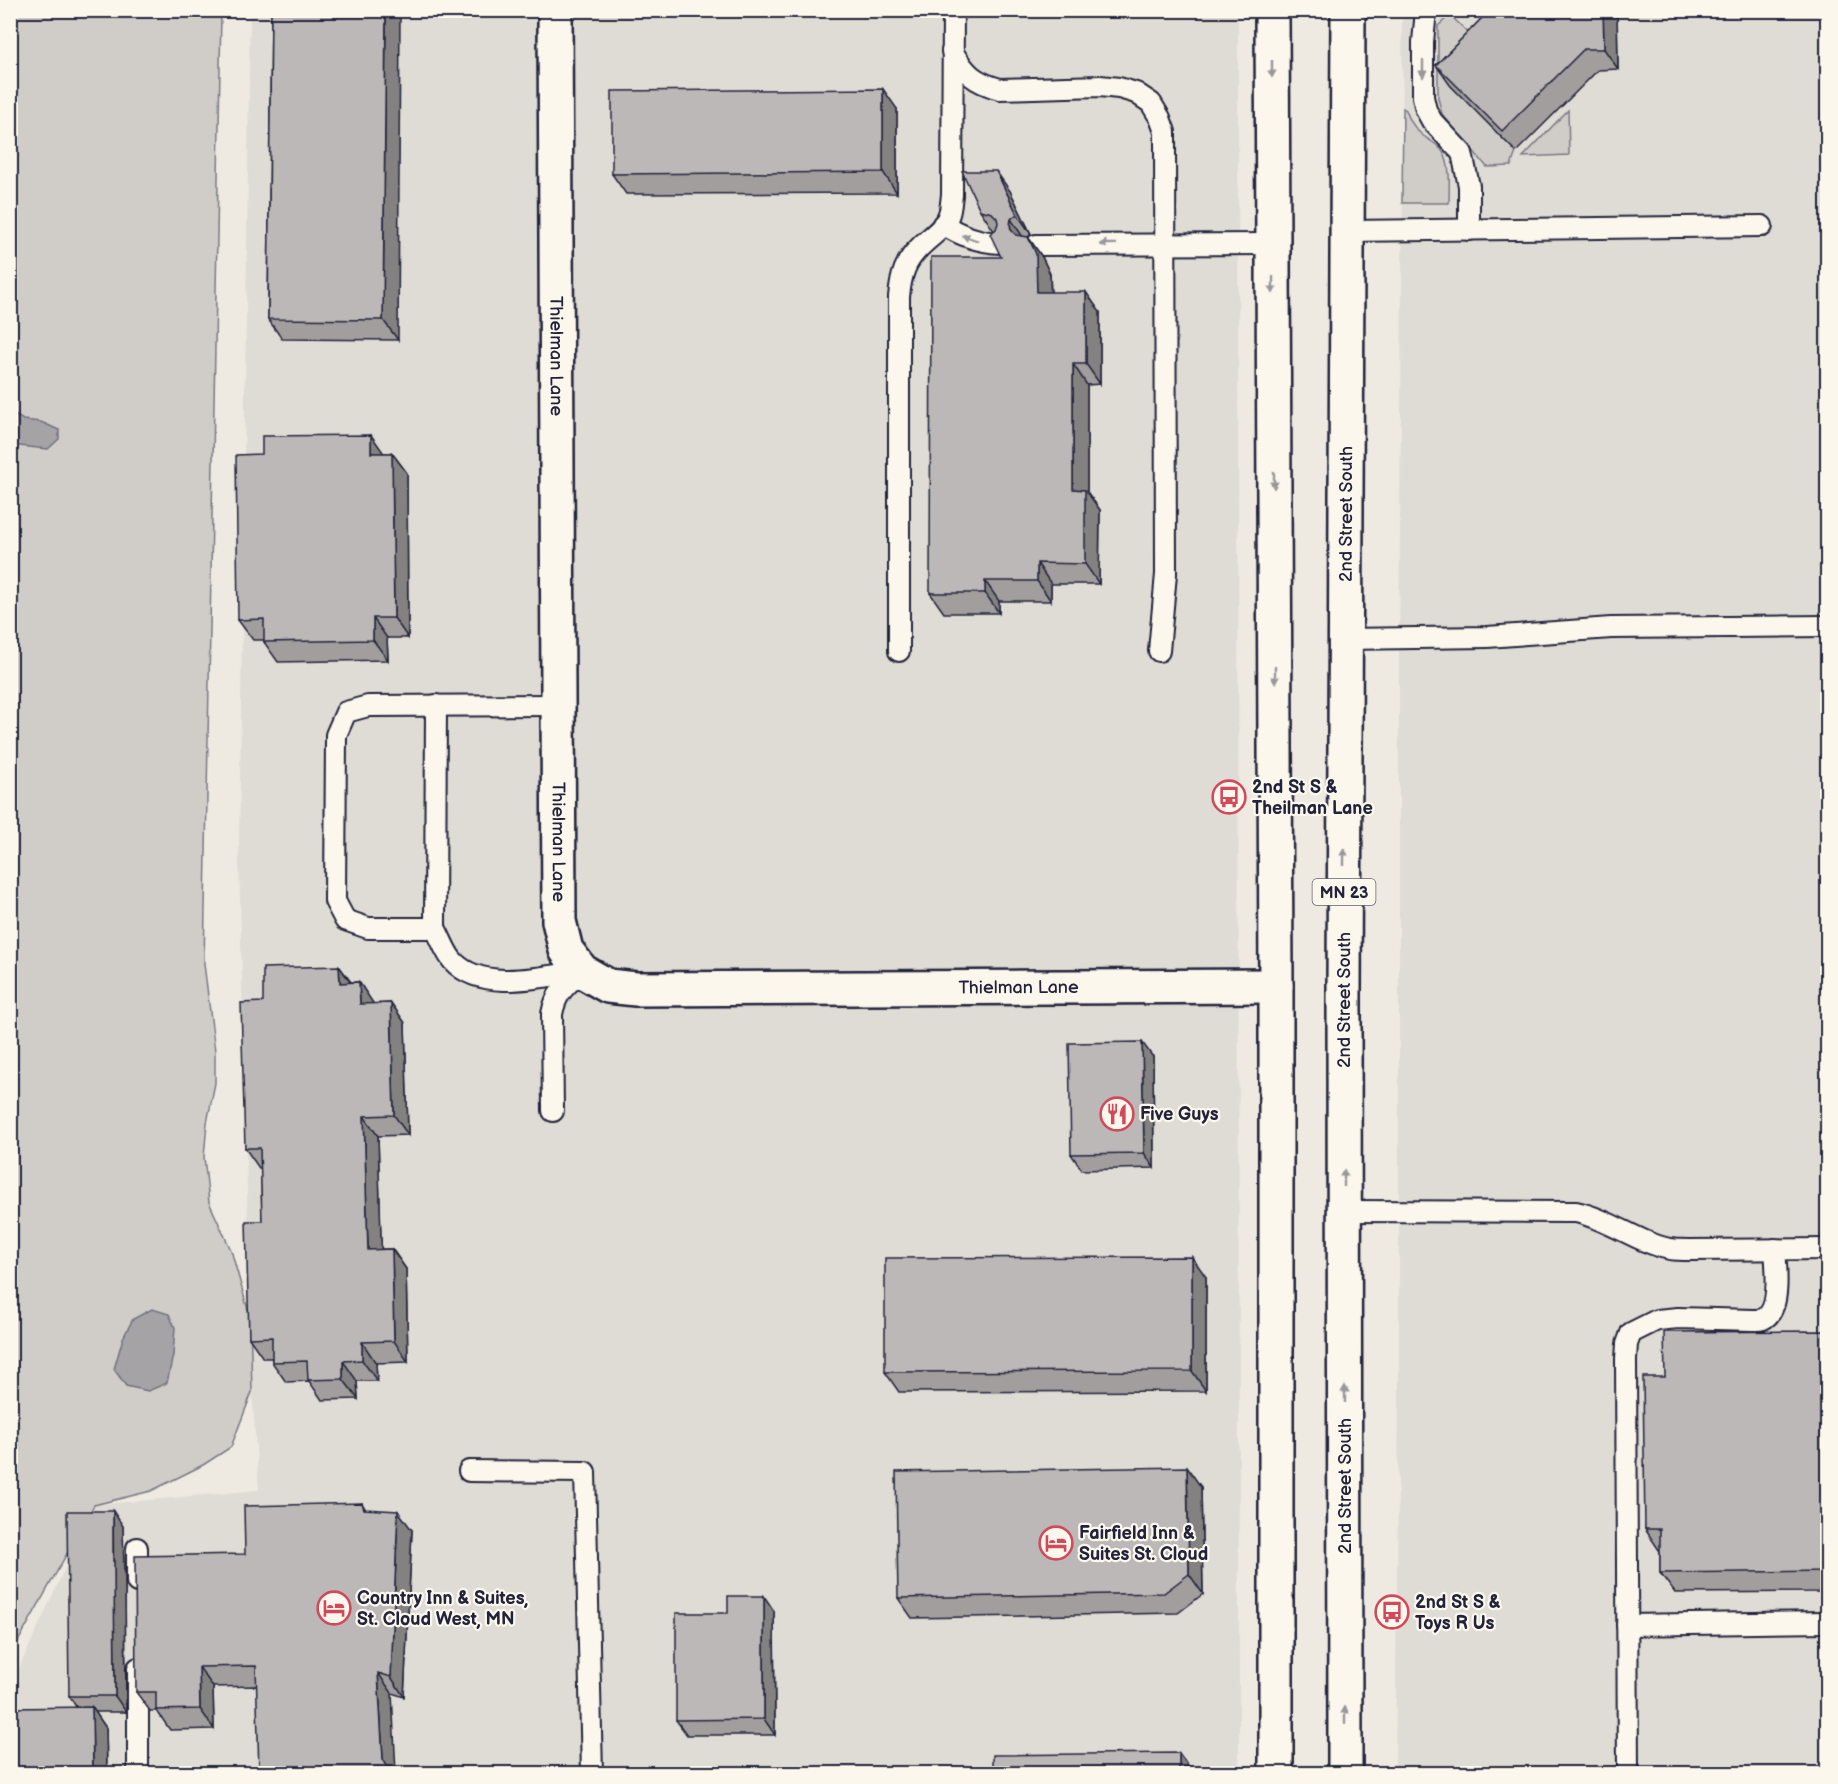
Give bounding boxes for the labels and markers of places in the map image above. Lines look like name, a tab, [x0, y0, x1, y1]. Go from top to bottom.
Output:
place label: 2nd St S & Theilman Lane	[1252, 777, 1373, 819]
bus stop icon: 2nd St S & Theilman Lane	[1211, 779, 1247, 815]
restaurant icon: Five Guys	[1099, 1096, 1135, 1132]
place label: Five Guys	[1140, 1104, 1219, 1125]
place label: Fairfield Inn & Suites St. Cloud	[1079, 1523, 1208, 1565]
hotel icon: Fairfield Inn & Suites St. Cloud	[1038, 1525, 1074, 1561]
place label: Country Inn & Suites, St. Cloud West, MN	[357, 1588, 528, 1630]
hotel icon: Country Inn & Suites, St. Cloud West, MN	[316, 1590, 352, 1626]
place label: 2nd St S & Toys R Us	[1415, 1592, 1501, 1634]
bus stop icon: 2nd St S & Toys R Us	[1374, 1594, 1410, 1630]

